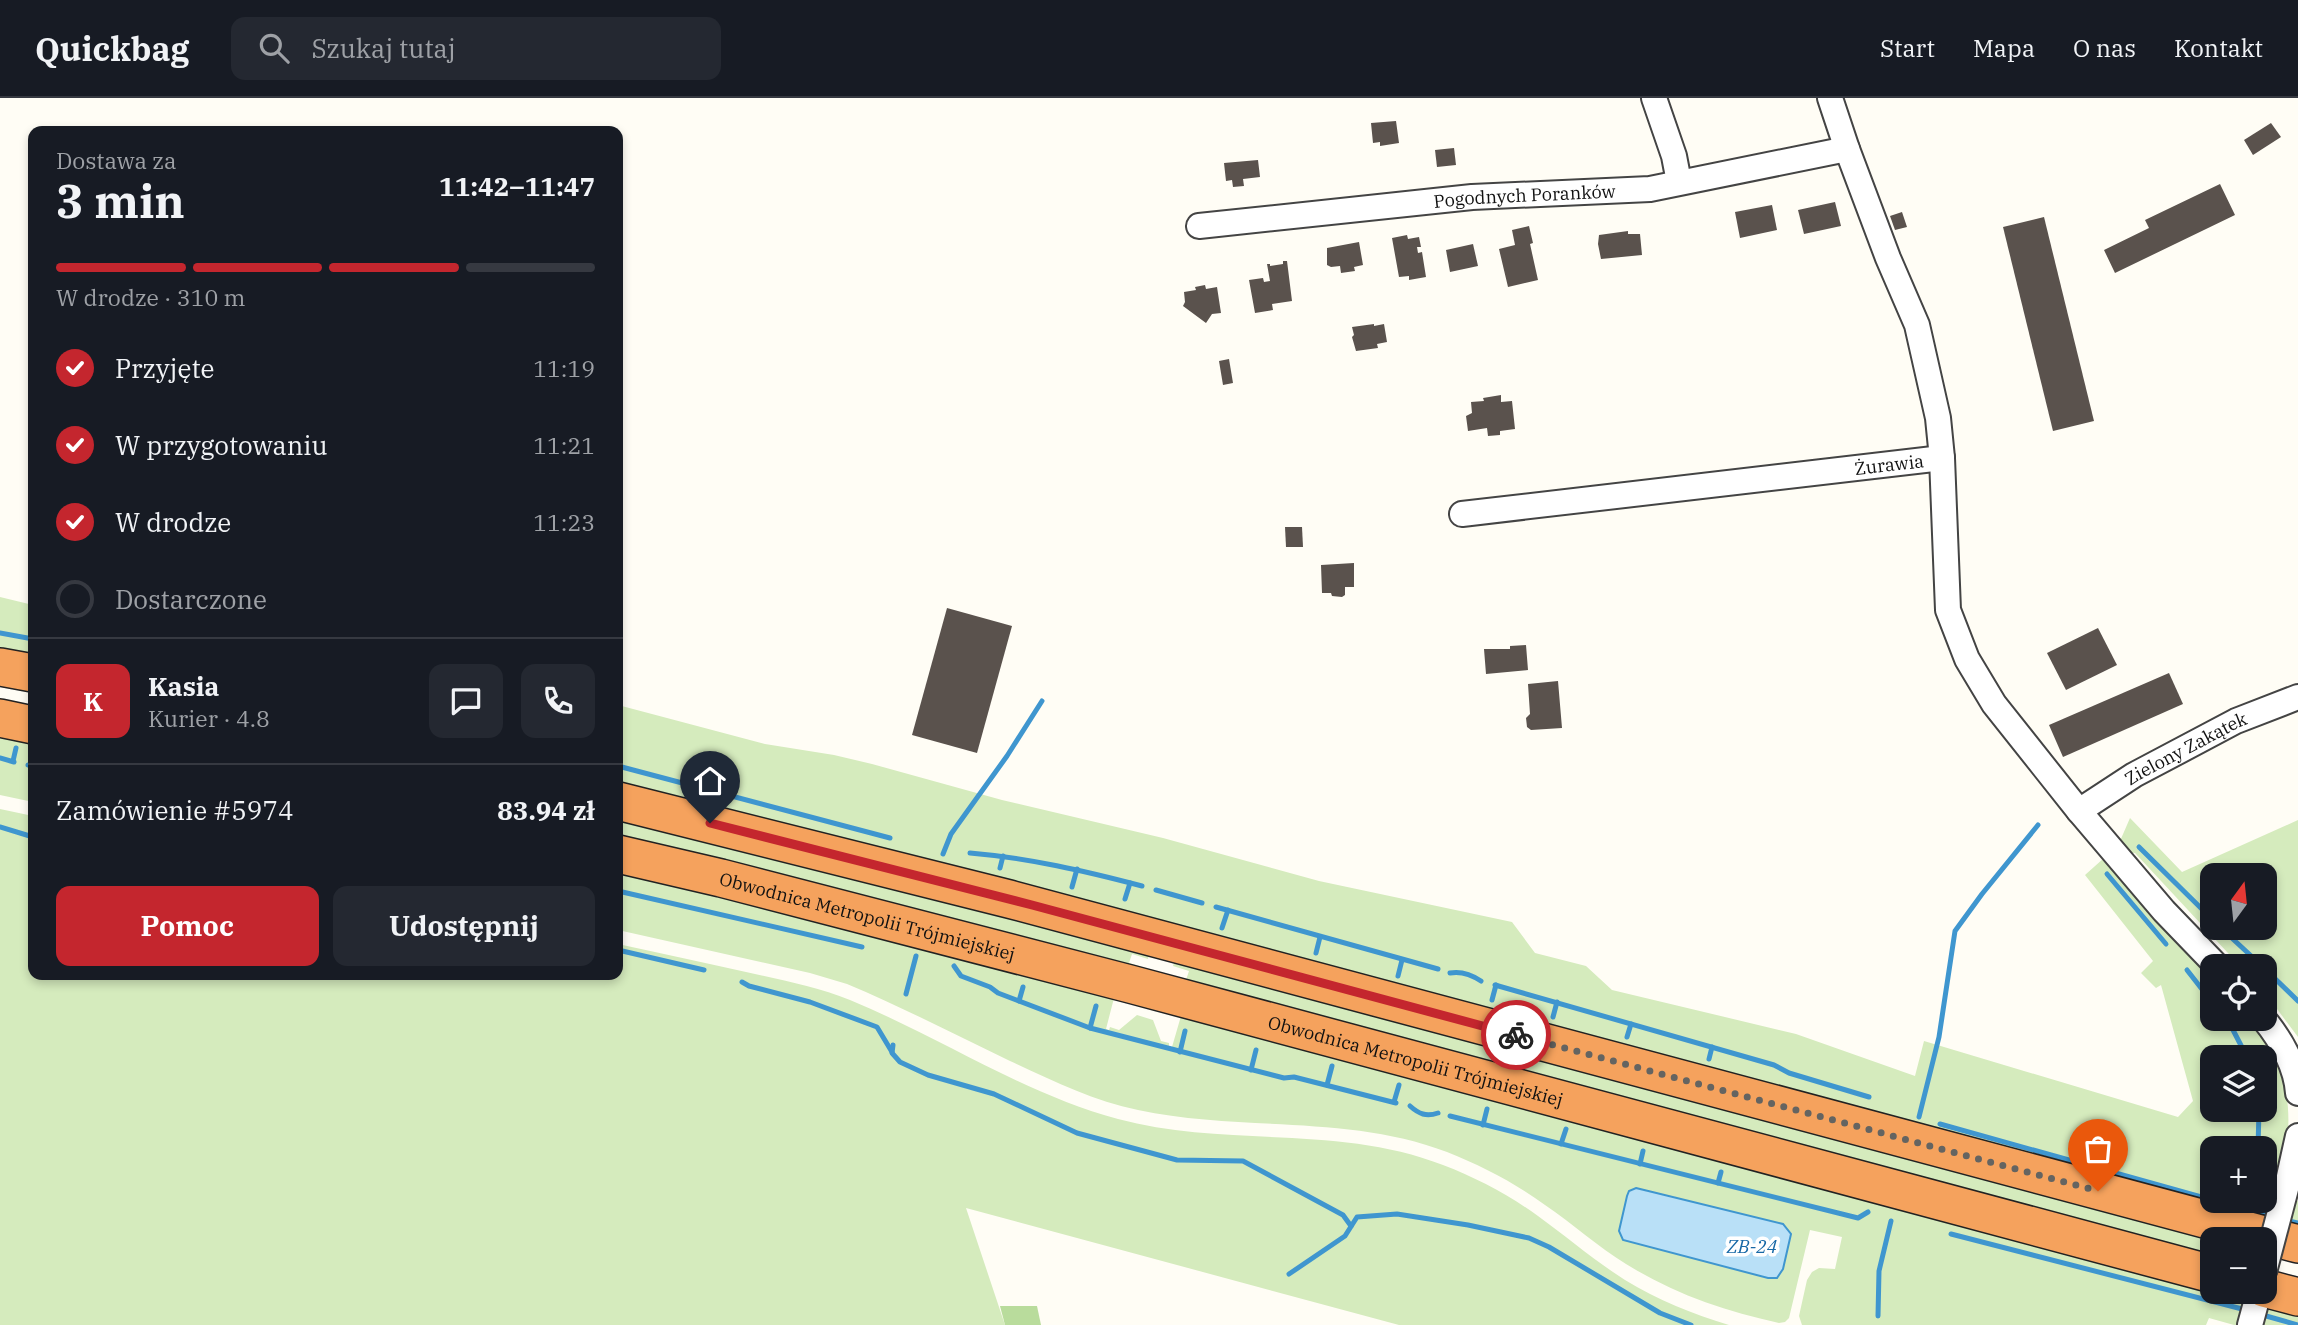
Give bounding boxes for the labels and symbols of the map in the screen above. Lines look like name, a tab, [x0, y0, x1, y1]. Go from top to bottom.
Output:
street label: Pogodnych Poranków	[1432, 179, 1616, 213]
street label: Żurawia	[1853, 449, 1925, 480]
street label: Zielony Zakątek	[2120, 706, 2250, 790]
pin	[680, 751, 740, 823]
north arrow	[2200, 863, 2277, 940]
street label: Obwodnica Metropolii Trójmiejskiej	[717, 867, 1018, 965]
courier	[1481, 1000, 1551, 1070]
street label: Obwodnica Metropolii Trójmiejskiej	[1266, 1010, 1566, 1111]
pin	[2068, 1119, 2128, 1191]
water label: ZB-24	[1726, 1234, 1777, 1258]

